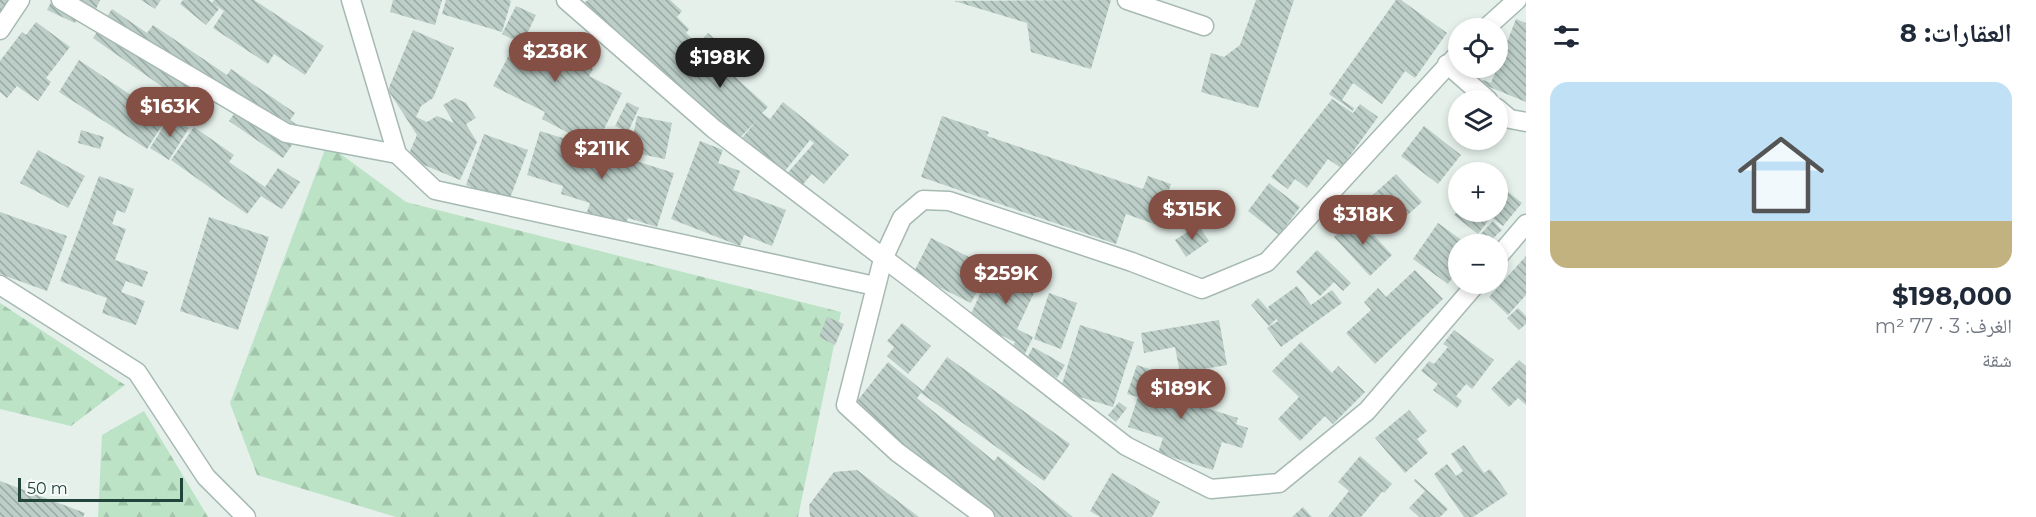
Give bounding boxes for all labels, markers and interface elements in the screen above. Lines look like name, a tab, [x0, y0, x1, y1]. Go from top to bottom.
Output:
text: العقارات: 8	[1900, 17, 2012, 49]
map controls	[1448, 18, 1508, 294]
button: locate	[1448, 18, 1508, 78]
icon: filters	[1550, 20, 1583, 53]
pin: $238K	[513, 32, 597, 83]
pin: $198K	[678, 38, 762, 89]
text: $238K	[523, 39, 587, 63]
text: $198K	[689, 45, 751, 69]
pin: $163K	[128, 87, 212, 138]
button: layers	[1448, 90, 1508, 150]
text: $163K	[140, 94, 200, 118]
icon: home	[1727, 121, 1835, 229]
pin: $211K	[560, 129, 644, 180]
text: $211K	[574, 136, 630, 160]
button: +	[1448, 162, 1508, 222]
pin: $315K	[1150, 190, 1234, 241]
pin: $318K	[1321, 195, 1405, 246]
text: $315K	[1162, 197, 1222, 221]
text: $318K	[1333, 202, 1393, 226]
button: −	[1448, 234, 1508, 294]
pin: $259K	[964, 254, 1048, 305]
text: $259K	[974, 261, 1038, 285]
text: $198,000	[1892, 280, 2012, 312]
text: الغرف: 3 · 77 m²	[1875, 314, 2012, 338]
text: شقة	[1982, 348, 2012, 372]
pin: $189K	[1139, 369, 1223, 420]
text: $189K	[1150, 376, 1212, 400]
scale bar	[18, 475, 183, 502]
text: 50 m	[27, 479, 68, 498]

